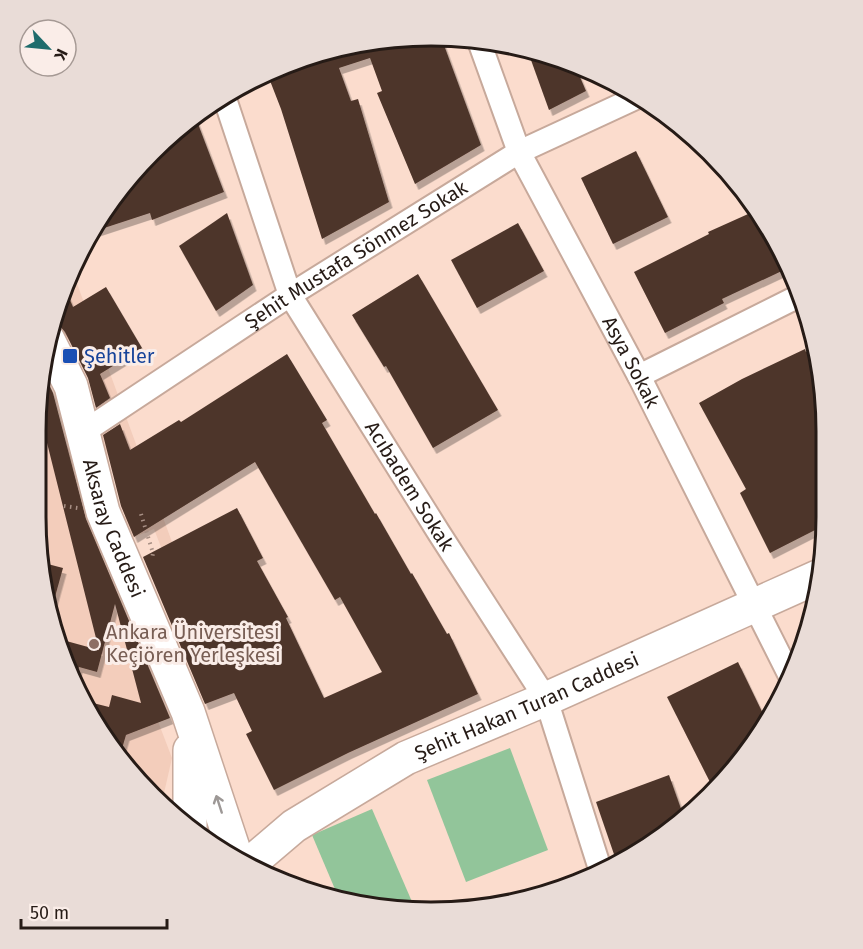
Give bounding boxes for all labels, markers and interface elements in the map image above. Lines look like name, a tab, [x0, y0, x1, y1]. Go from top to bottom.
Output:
north arrow	[18, 18, 78, 78]
text: K	[50, 46, 72, 64]
street label: Şehit Mustafa Sönmez Sokak	[240, 175, 472, 335]
street label: Asya Sokak	[597, 312, 665, 412]
place label: Şehitler	[84, 344, 155, 369]
marker: Şehitler	[61, 347, 79, 365]
street label: Acıbadem Sokak	[360, 417, 460, 556]
street label: Aksaray Caddesi	[78, 456, 150, 601]
place label: Ankara Üniversitesi Keçiören Yerleşkesi	[106, 620, 281, 668]
marker: Ankara Üniversitesi Keçiören Yerleşkesi	[87, 637, 101, 651]
street label: Şehit Hakan Turan Caddesi	[411, 647, 642, 766]
one-way arrow	[213, 795, 224, 814]
scale bar	[21, 892, 166, 930]
text: 50 m	[30, 902, 69, 924]

